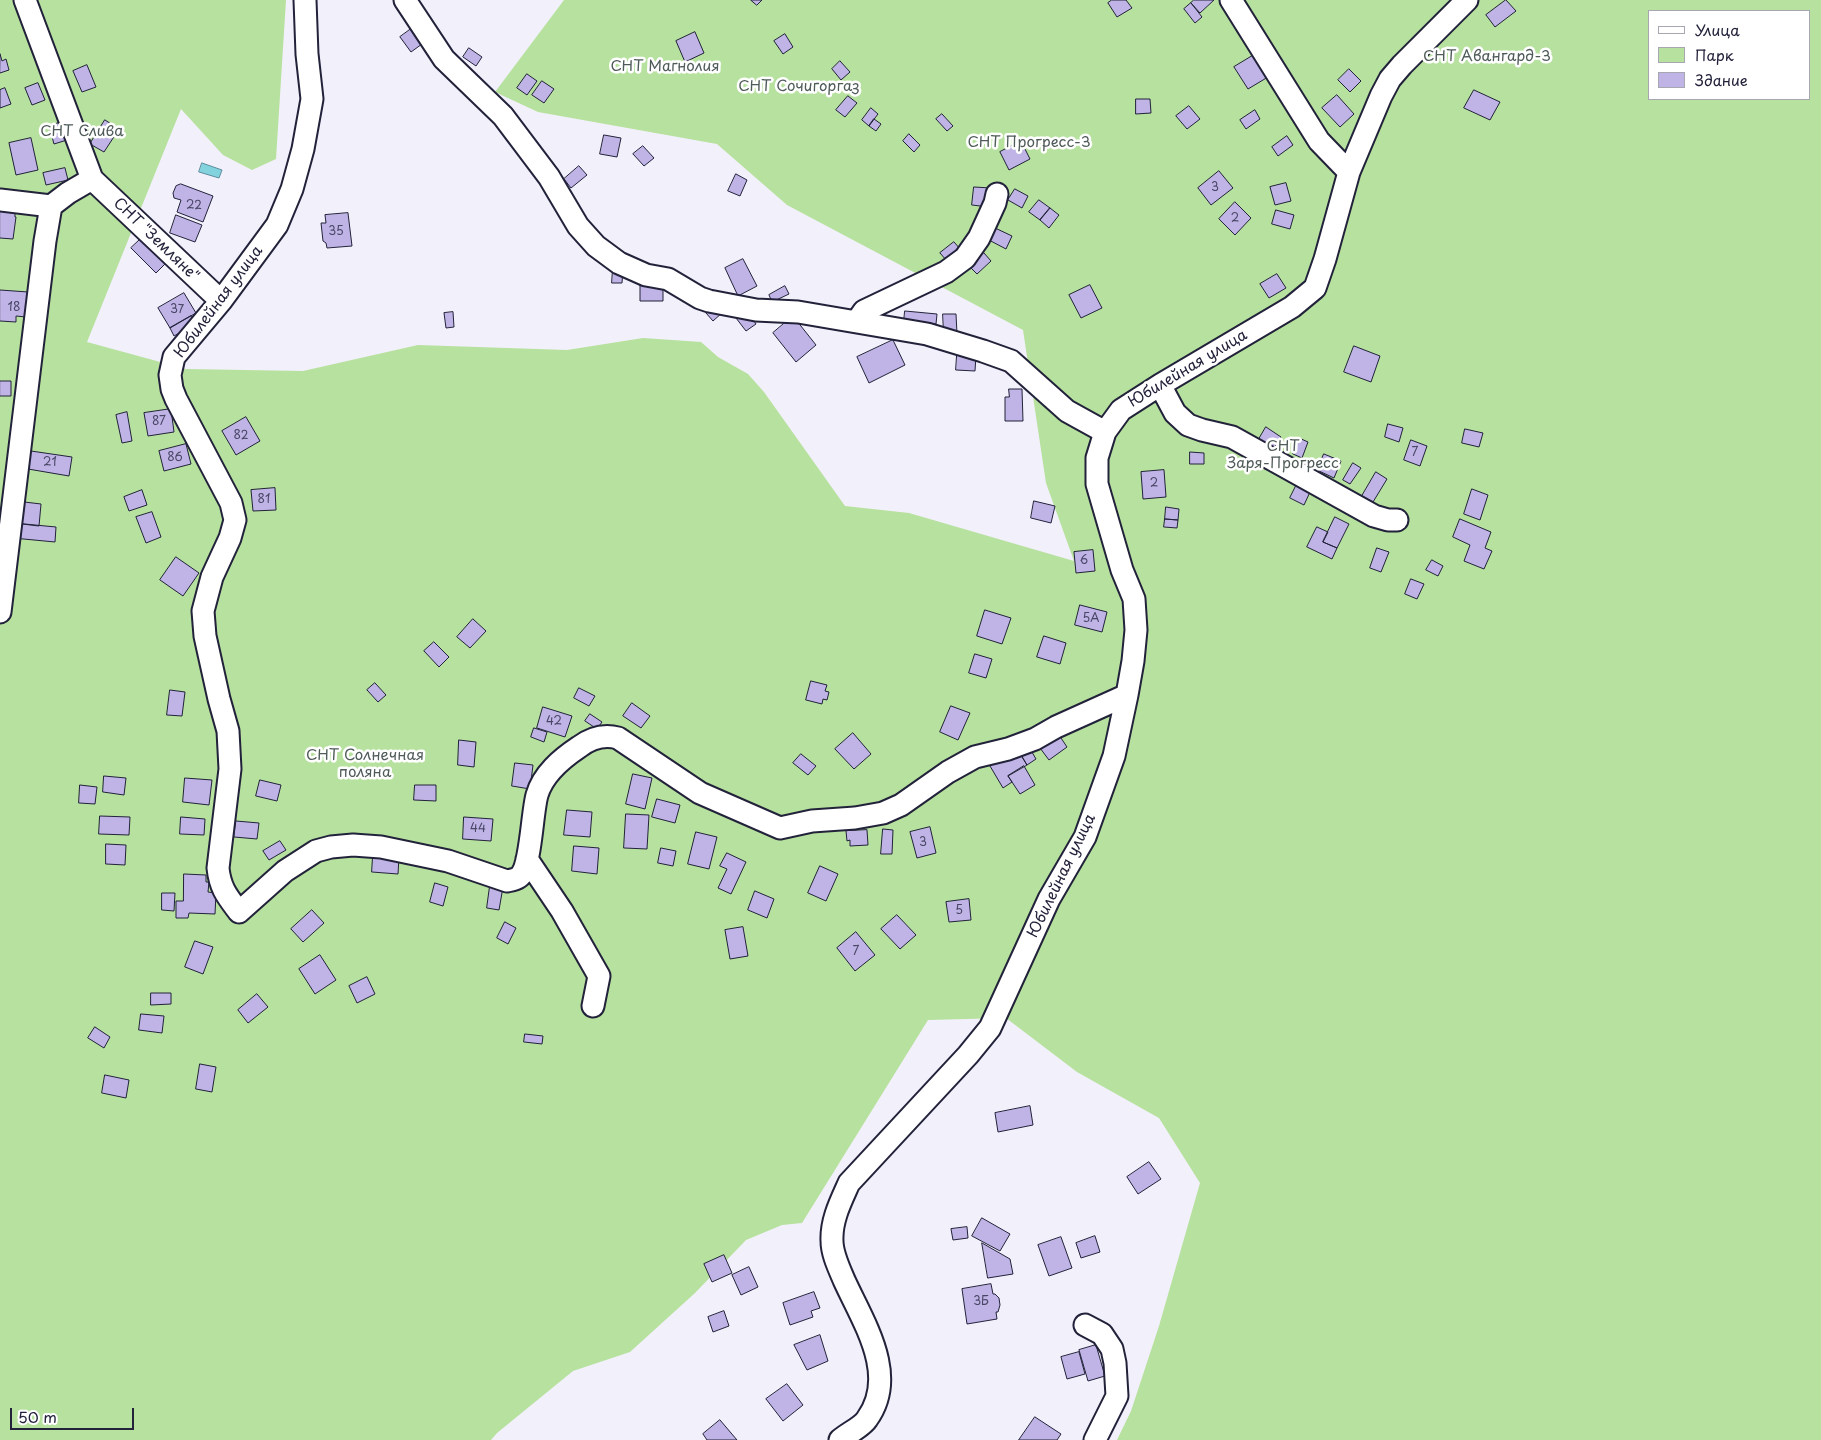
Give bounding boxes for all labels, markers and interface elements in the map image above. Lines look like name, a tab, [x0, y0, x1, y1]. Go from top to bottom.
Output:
legend	[1648, 10, 1811, 100]
text: Улица	[1695, 18, 1740, 41]
text: Парк	[1695, 43, 1734, 66]
park label: СНТ Авангард-3	[1423, 48, 1551, 66]
park label: СНТ Магнолия	[610, 58, 720, 76]
text: Здание	[1695, 68, 1748, 91]
park label: СНТ Сочигоргаз	[738, 78, 860, 96]
park label: СНТ Слива	[40, 123, 124, 141]
park label: СНТ Прогресс-3	[967, 134, 1091, 152]
house number: 3	[1211, 181, 1219, 195]
street label: СНТ "Земляне"	[109, 195, 203, 285]
house number: 22	[186, 199, 202, 213]
house number: 2	[1231, 212, 1239, 226]
house number: 35	[328, 225, 344, 239]
street label: Юбилейная улица	[171, 243, 267, 361]
house number: 18	[8, 301, 20, 315]
house number: 37	[170, 303, 184, 317]
street label: Юбилейная улица	[1125, 326, 1251, 412]
house number: 87	[152, 415, 166, 429]
house number: 82	[234, 429, 248, 443]
park label: СНТ Заря-Прогресс	[1227, 438, 1339, 473]
house number: 7	[1412, 446, 1418, 460]
house number: 86	[167, 451, 183, 465]
house number: 21	[43, 456, 57, 470]
house number: 2	[1150, 477, 1158, 491]
house number: 81	[258, 493, 270, 507]
house number: 6	[1080, 554, 1088, 568]
house number: 5А	[1083, 612, 1099, 626]
house number: 42	[546, 715, 562, 729]
park label: СНТ Солнечная поляна	[306, 747, 424, 782]
street label: Юбилейная улица	[1024, 811, 1100, 941]
house number: 44	[470, 822, 486, 836]
house number: 3	[919, 836, 927, 850]
house number: 5	[955, 904, 963, 918]
house number: 7	[853, 945, 859, 959]
house number: 3Б	[973, 1295, 989, 1309]
scale bar	[12, 1398, 136, 1430]
text: 50 m	[18, 1405, 57, 1428]

